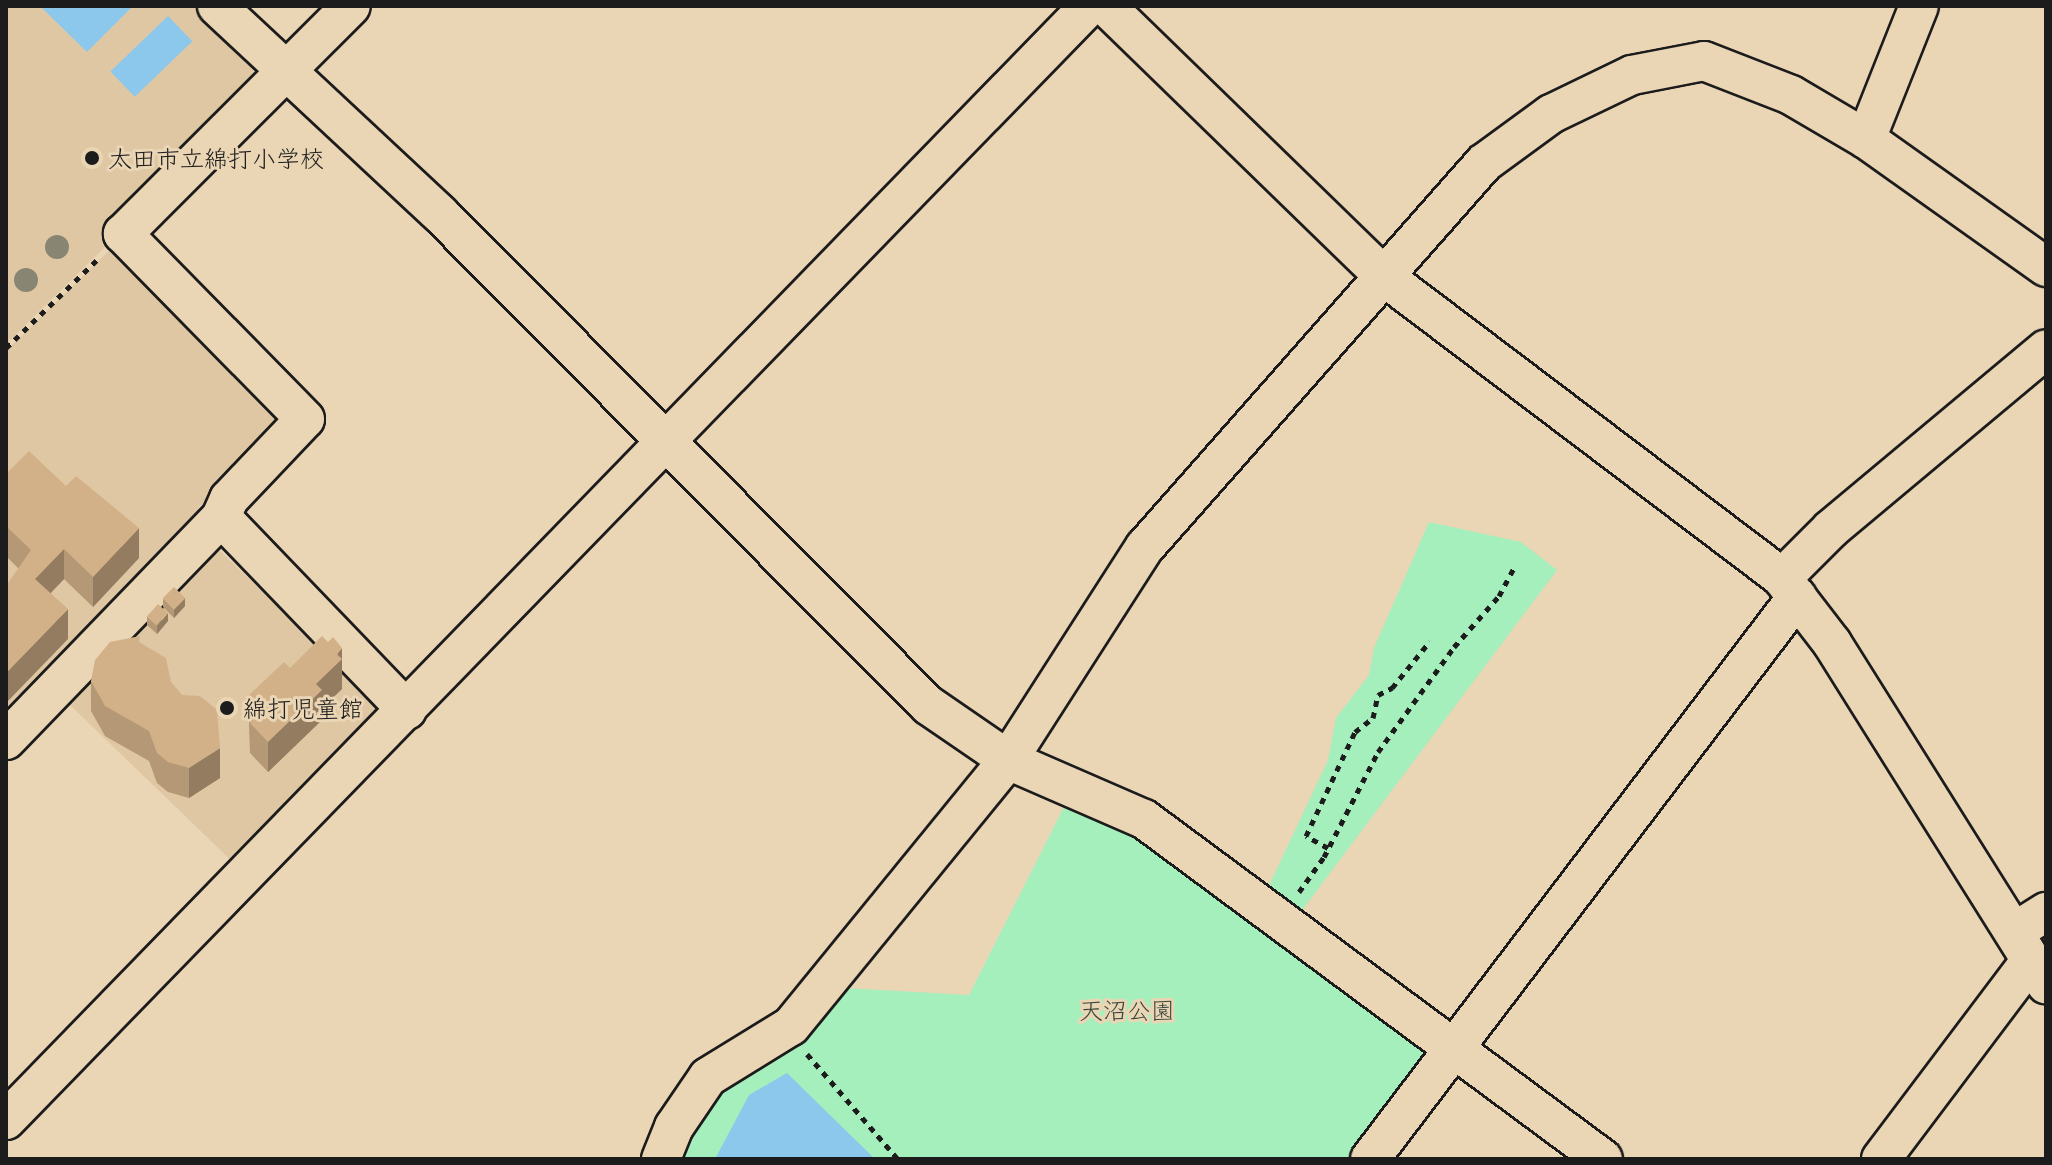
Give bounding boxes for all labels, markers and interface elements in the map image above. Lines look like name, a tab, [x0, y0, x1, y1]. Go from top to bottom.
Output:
place label: 太田市立綿打小学校	[108, 144, 324, 172]
marker: 太田市立綿打小学校	[83, 149, 101, 167]
place label: 綿打児童館	[243, 694, 363, 722]
marker: 綿打児童館	[218, 699, 236, 717]
park label: 天沼公園	[1079, 996, 1175, 1024]

